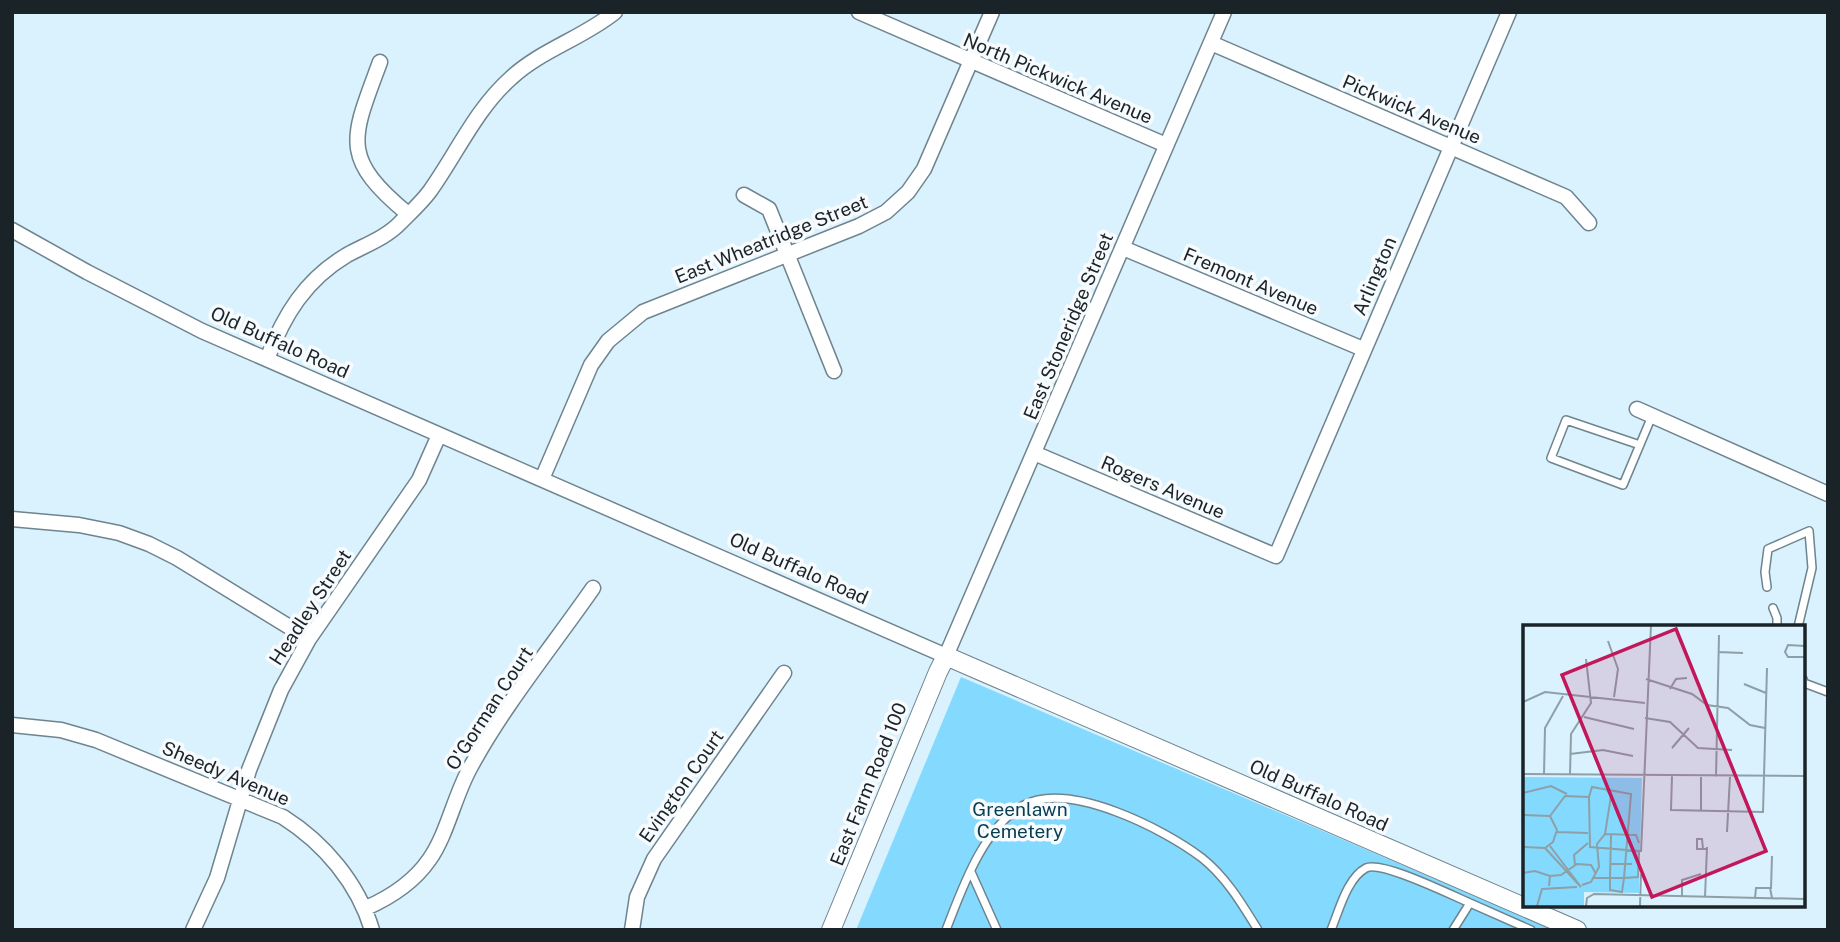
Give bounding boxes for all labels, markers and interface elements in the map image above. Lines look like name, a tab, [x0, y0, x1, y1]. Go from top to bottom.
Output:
street label: North Pickwick Avenue	[960, 28, 1156, 128]
street label: Pickwick Avenue	[1339, 70, 1485, 148]
street label: East Wheatridge Street	[671, 190, 871, 288]
street label: East Stoneridge Street	[1019, 229, 1117, 423]
street label: Arlington	[1348, 233, 1400, 319]
street label: Fremont Avenue	[1180, 243, 1322, 319]
street label: Old Buffalo Road	[207, 302, 353, 382]
street label: Rogers Avenue	[1098, 451, 1228, 523]
street label: Old Buffalo Road	[726, 528, 872, 608]
street label: Headley Street	[265, 545, 355, 669]
inset map	[1523, 625, 1805, 907]
street label: O'Gorman Court	[441, 642, 537, 774]
street label: East Farm Road 100	[825, 699, 911, 869]
street label: Evington Court	[634, 726, 728, 846]
street label: Sheedy Avenue	[159, 736, 293, 810]
street label: Old Buffalo Road	[1246, 755, 1392, 835]
park label: Greenlawn Cemetery	[972, 798, 1068, 842]

